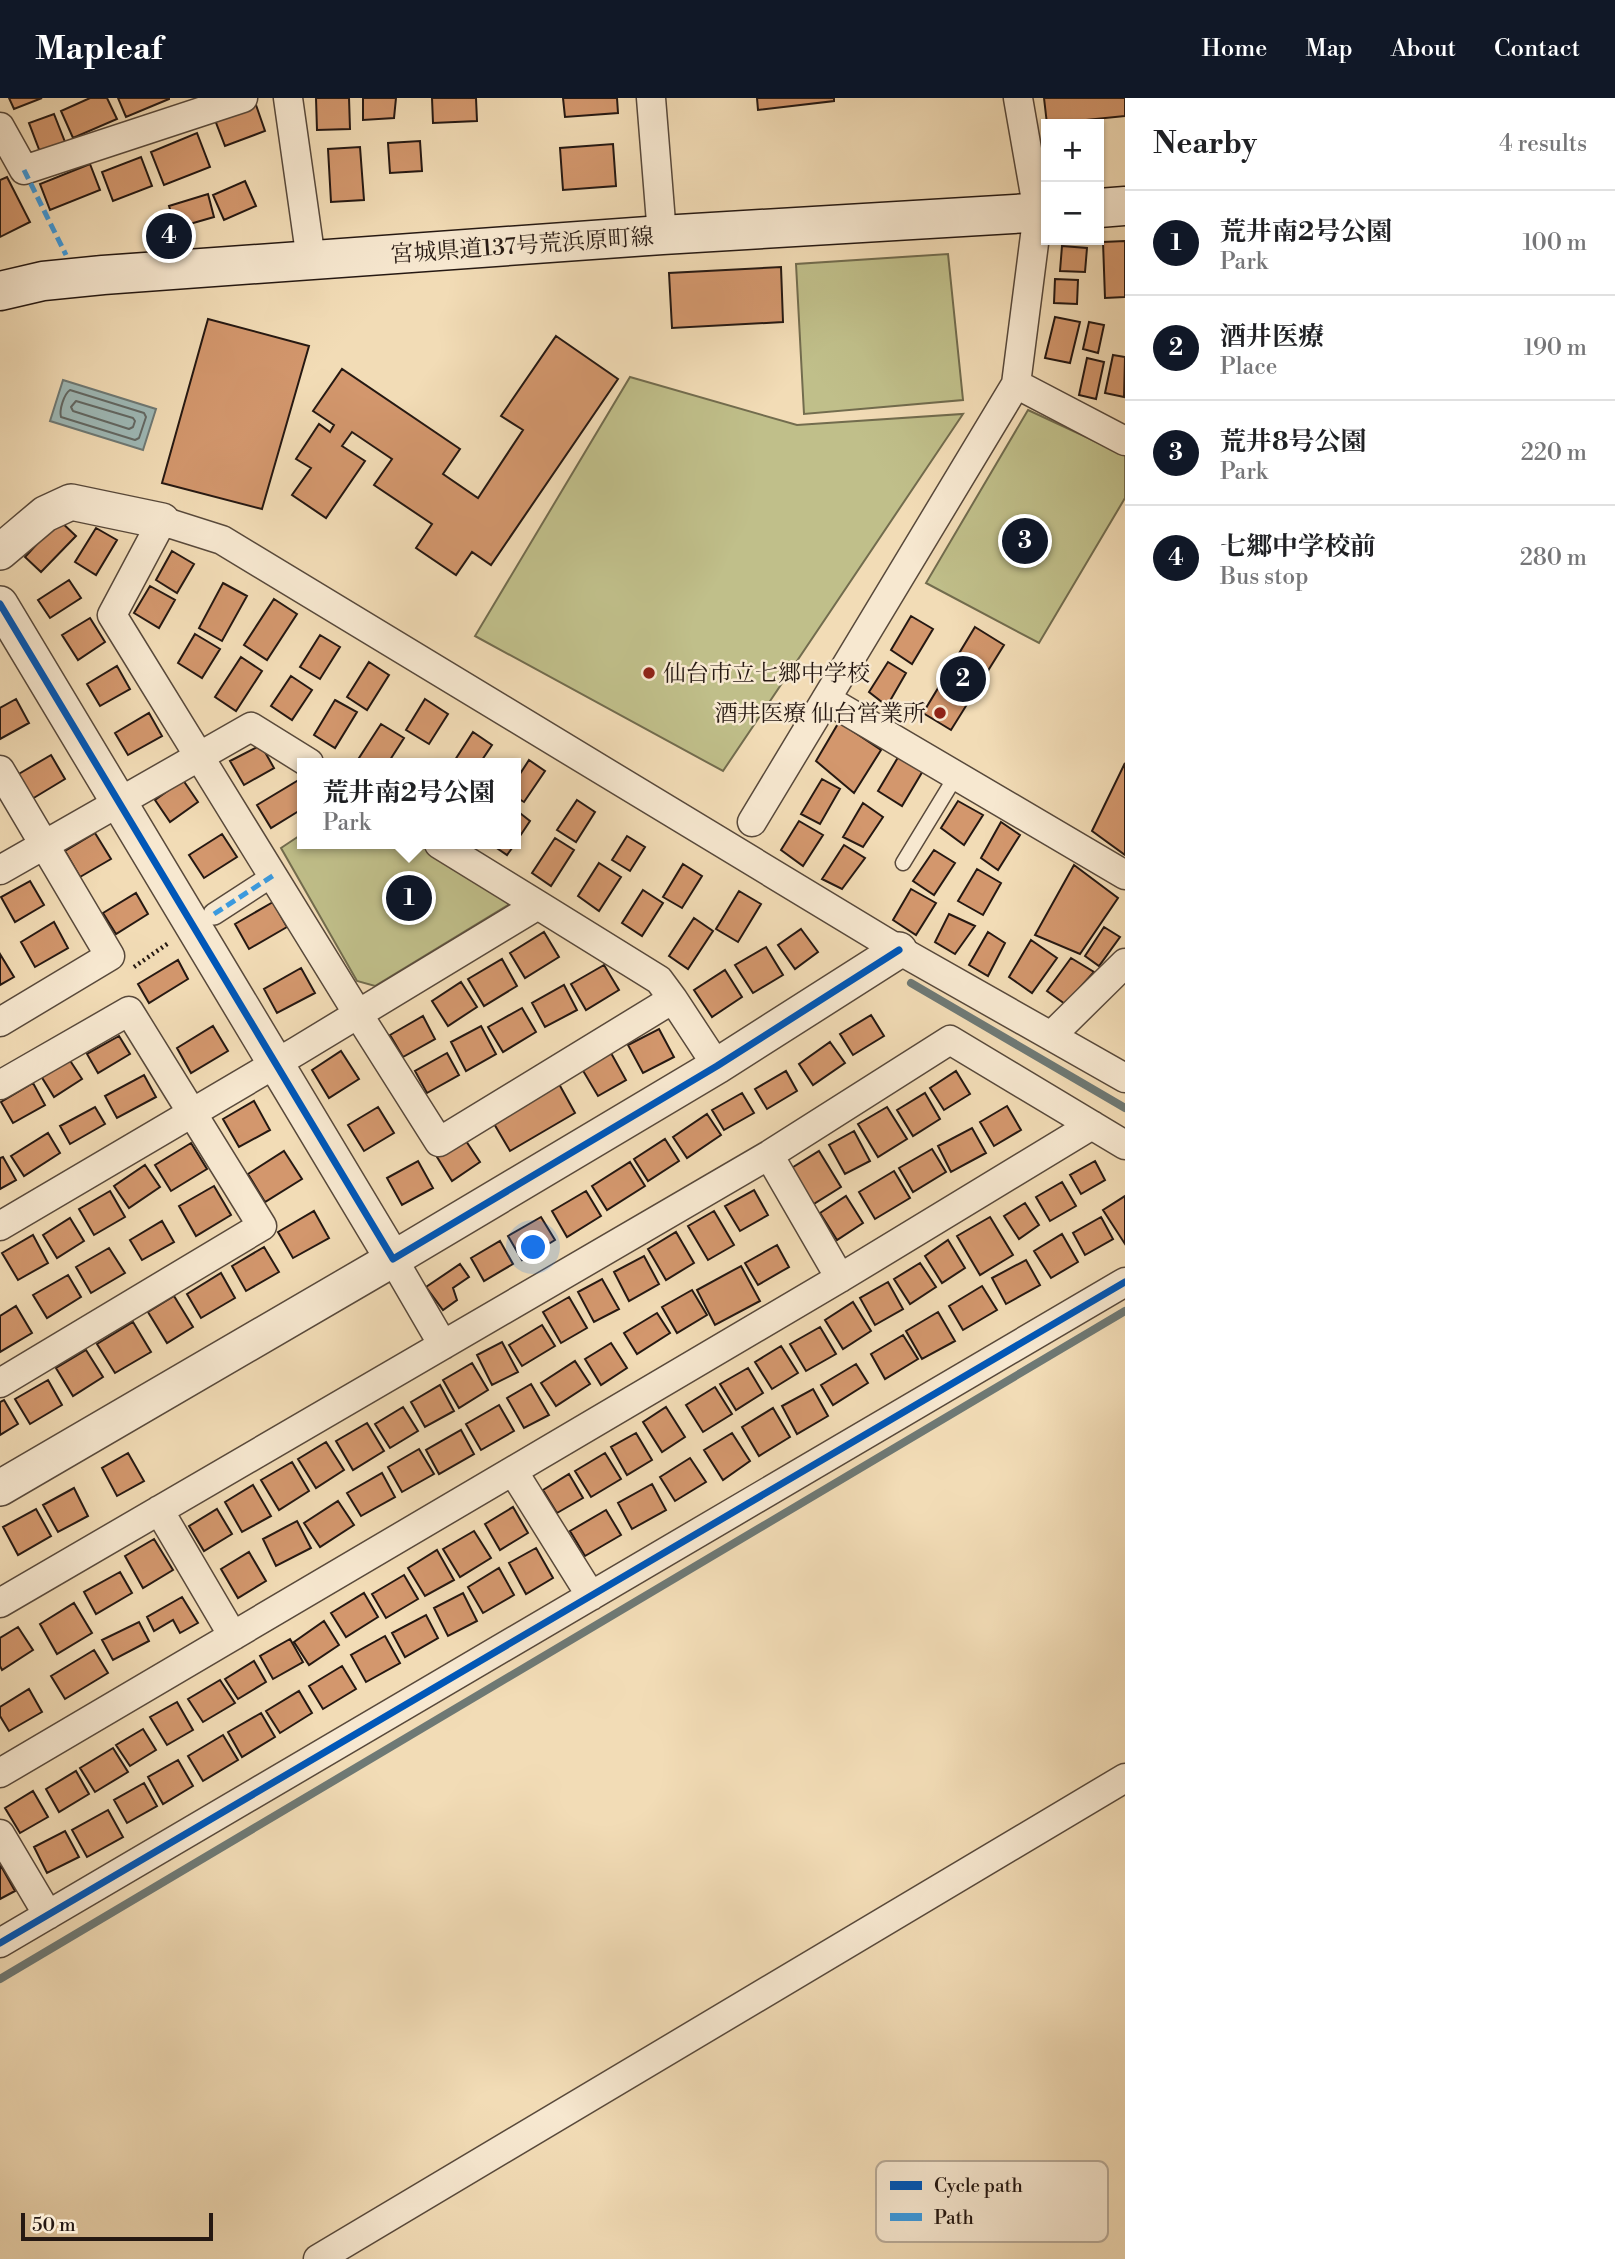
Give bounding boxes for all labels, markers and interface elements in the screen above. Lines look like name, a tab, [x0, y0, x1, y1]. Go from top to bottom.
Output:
text: Mapleaf	[35, 29, 162, 70]
text: Home	[1202, 34, 1267, 64]
text: Map	[1305, 34, 1353, 64]
text: About	[1391, 34, 1456, 64]
text: Contact	[1494, 34, 1580, 64]
map controls	[1041, 119, 1104, 245]
button: +	[1041, 119, 1104, 182]
text: Nearby	[1153, 125, 1257, 163]
text: 4 results	[1499, 130, 1587, 158]
button: −	[1041, 182, 1104, 245]
pin: 4	[146, 210, 192, 262]
text: 荒井南2号公園	[1220, 216, 1392, 248]
street label: 宮城県道137号荒浜原町線	[390, 223, 655, 269]
text: 1	[1170, 229, 1182, 257]
text: 100 m	[1522, 229, 1587, 257]
text: Park	[1220, 248, 1268, 276]
text: 酒井医療	[1220, 321, 1324, 353]
text: 2	[1169, 334, 1183, 362]
text: 190 m	[1524, 334, 1587, 362]
text: Place	[1220, 353, 1277, 381]
text: 荒井8号公園	[1220, 426, 1367, 458]
text: 3	[1169, 439, 1183, 467]
text: 220 m	[1521, 439, 1587, 467]
text: Park	[1220, 458, 1268, 486]
pin: 3	[1002, 515, 1048, 567]
text: 七郷中学校前	[1220, 531, 1376, 563]
text: 4	[1168, 544, 1184, 572]
text: 280 m	[1520, 544, 1587, 572]
text: Bus stop	[1220, 563, 1308, 591]
pin: 2	[940, 653, 986, 705]
place label: 仙台市立七郷中学校	[663, 660, 870, 688]
marker: 仙台市立七郷中学校	[641, 665, 657, 681]
place label: 酒井医療 仙台営業所	[714, 700, 926, 728]
marker: 酒井医療 仙台営業所	[932, 705, 948, 721]
popup	[297, 758, 521, 849]
text: 荒井南2号公園	[323, 777, 495, 809]
text: Park	[323, 809, 371, 837]
pin: 1	[386, 872, 432, 924]
your location	[516, 1230, 550, 1264]
legend	[876, 2161, 1108, 2242]
text: Cycle path	[934, 2174, 1023, 2198]
text: Path	[934, 2206, 974, 2230]
scale bar	[21, 2210, 214, 2242]
text: 50 m	[32, 2213, 76, 2237]

